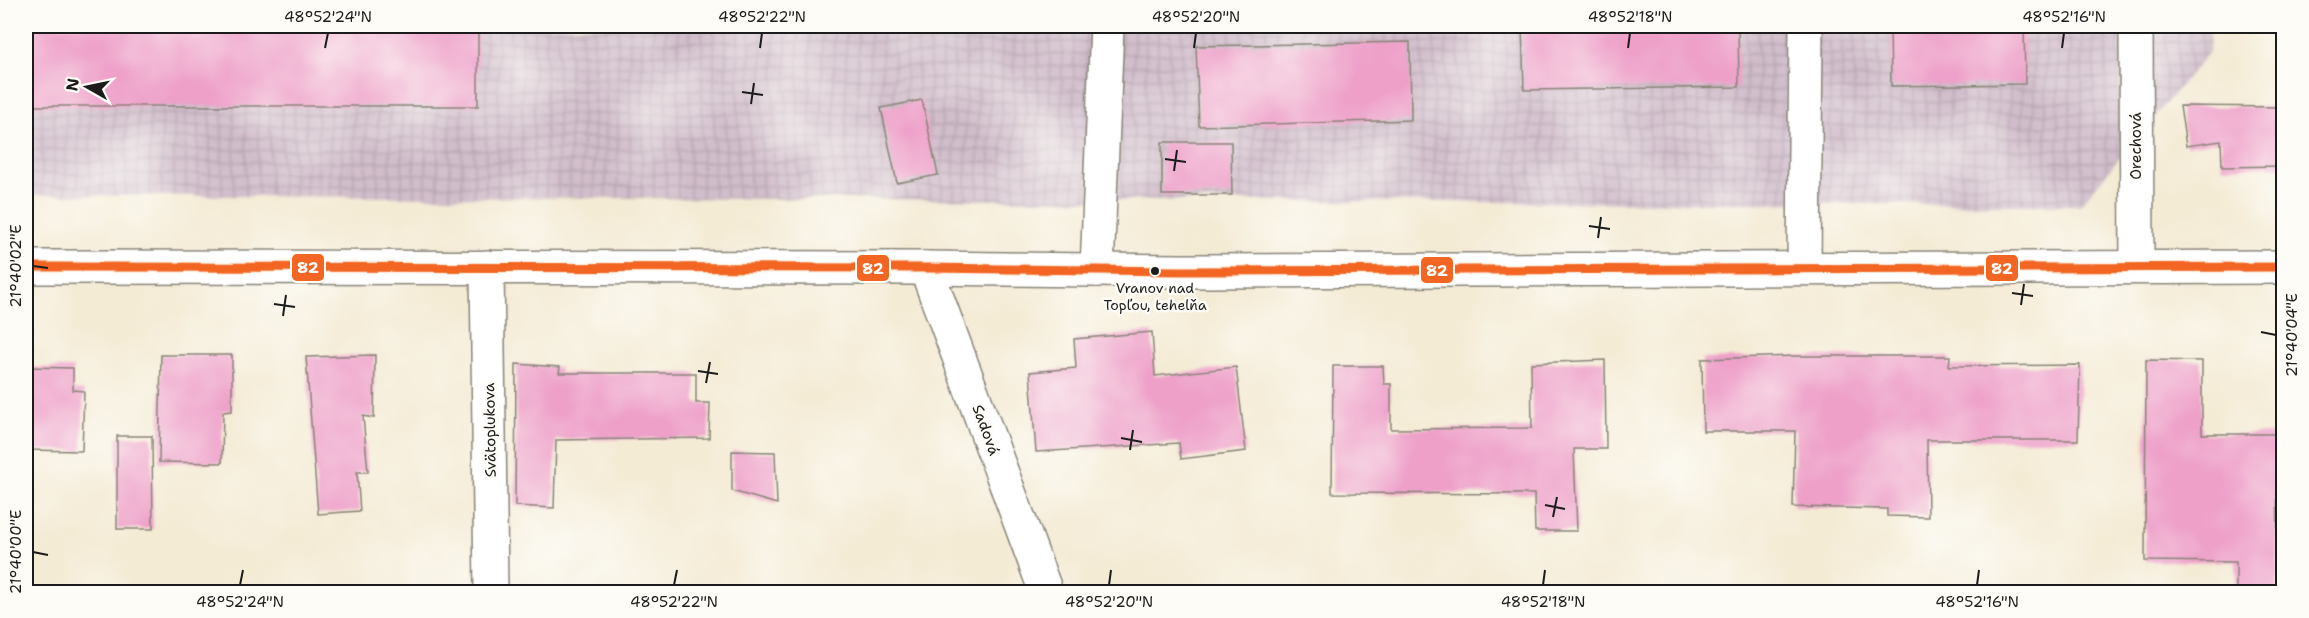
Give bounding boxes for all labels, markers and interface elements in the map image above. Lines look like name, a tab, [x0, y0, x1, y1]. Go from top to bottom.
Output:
text: 48°52'24"N	[284, 7, 372, 27]
text: 48°52'22"N	[718, 7, 806, 27]
text: 48°52'20"N	[1152, 7, 1240, 27]
text: 48°52'18"N	[1588, 7, 1672, 27]
text: 48°52'16"N	[2022, 7, 2106, 27]
north arrow	[57, 57, 117, 117]
text: N	[61, 77, 84, 93]
street label: Orechová	[2126, 111, 2146, 180]
text: 21°40'02"E	[6, 224, 26, 308]
line badge: 82	[291, 253, 325, 282]
line badge: 82	[856, 254, 890, 282]
line badge: 82	[1985, 254, 2019, 282]
line badge: 82	[1420, 256, 1454, 284]
text: 82	[297, 257, 319, 278]
text: 82	[862, 258, 884, 279]
text: 82	[1991, 258, 2013, 279]
text: 82	[1426, 260, 1448, 281]
marker: Vranov nad Topľou, tehelňa	[1149, 265, 1161, 277]
place label: Vranov nad Topľou, tehelňa	[1103, 279, 1207, 314]
text: 21°40'04"E	[2282, 293, 2302, 377]
street label: Svätoplukova	[479, 382, 501, 478]
street label: Sadová	[968, 402, 1005, 459]
text: 21°40'00"E	[6, 510, 26, 594]
text: 48°52'24"N	[196, 592, 284, 612]
text: 48°52'22"N	[630, 592, 718, 612]
text: 48°52'20"N	[1065, 592, 1153, 612]
text: 48°52'18"N	[1501, 592, 1585, 612]
text: 48°52'16"N	[1935, 592, 2019, 612]

